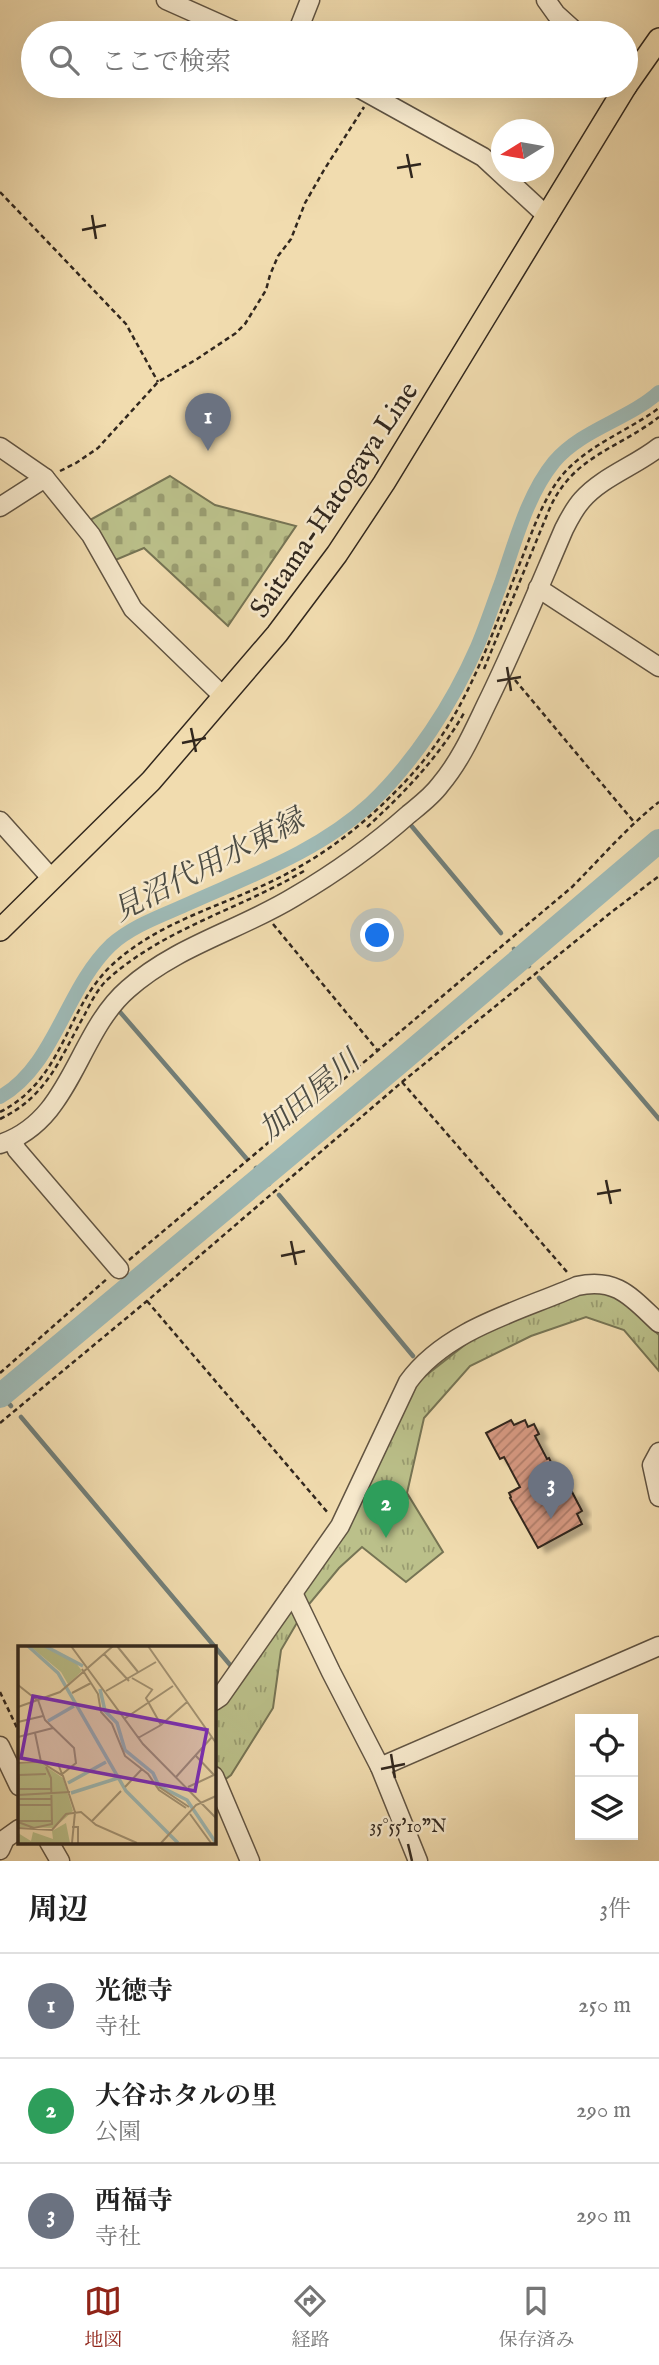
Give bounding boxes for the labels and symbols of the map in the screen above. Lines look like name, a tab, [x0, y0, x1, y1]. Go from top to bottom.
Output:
north arrow	[491, 119, 554, 182]
street label: Saitama-Hatogaya Line	[243, 376, 427, 625]
pin: 1	[185, 393, 231, 451]
water label: 見沼代用水東縁	[107, 801, 314, 931]
your location	[360, 918, 394, 952]
water label: 加田屋川	[252, 1041, 371, 1150]
pin: 3	[528, 1461, 574, 1519]
pin: 2	[363, 1480, 409, 1538]
inset map	[18, 1646, 215, 1843]
text: 35°55'10"N	[370, 1816, 447, 1839]

